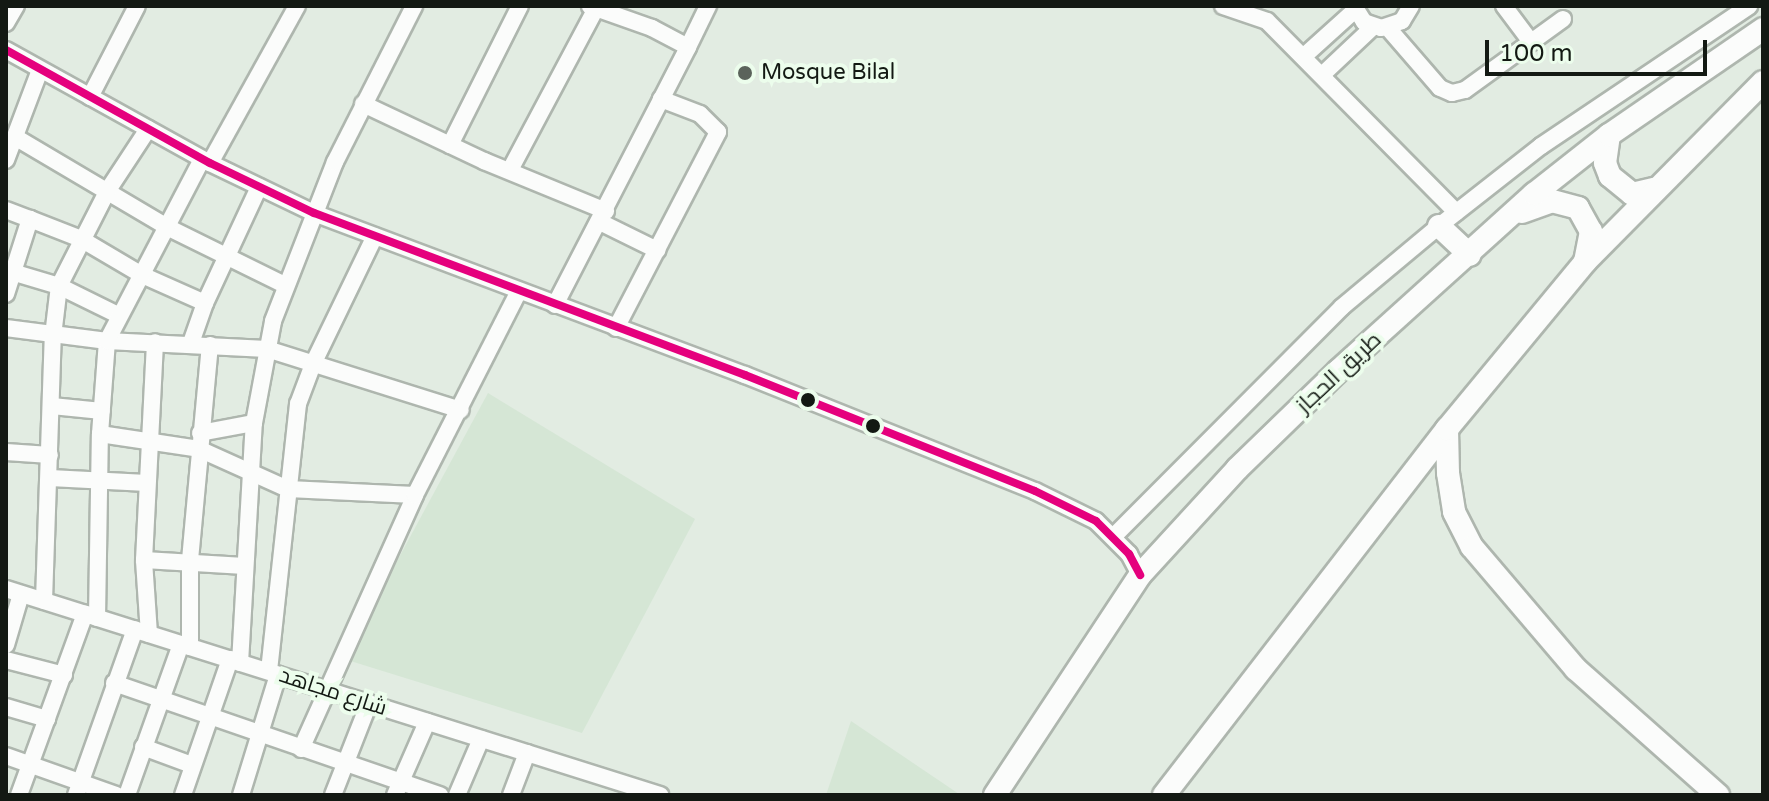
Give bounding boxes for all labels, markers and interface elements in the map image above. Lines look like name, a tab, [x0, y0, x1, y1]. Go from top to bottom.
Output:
scale bar	[1489, 24, 1711, 74]
text: 100 m	[1499, 39, 1573, 68]
place label: Mosque Bilal	[761, 60, 895, 86]
marker: Mosque Bilal	[736, 64, 754, 82]
street label: طريق الحجاز	[1291, 327, 1387, 419]
unlabelled marker	[800, 392, 816, 408]
unlabelled marker	[865, 418, 881, 434]
street label: شارع مجاهد	[276, 662, 390, 722]

